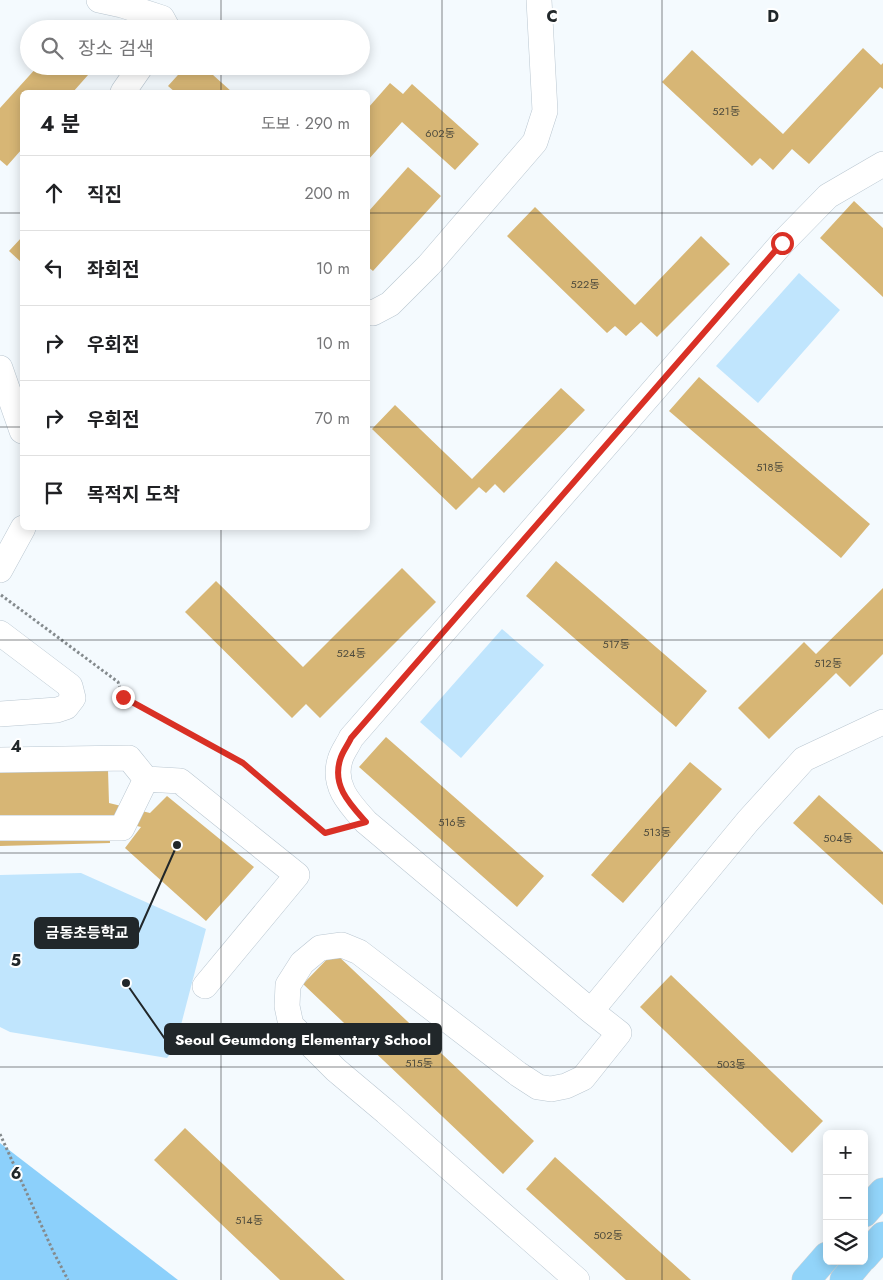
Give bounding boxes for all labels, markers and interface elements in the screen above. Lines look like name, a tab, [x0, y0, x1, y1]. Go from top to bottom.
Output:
text: C	[546, 5, 558, 28]
text: D	[767, 5, 779, 28]
search box	[20, 20, 370, 75]
icon: search	[38, 34, 66, 62]
text: 장소 검색	[78, 35, 154, 62]
house number: 521동	[712, 103, 740, 119]
text: 4 분	[40, 109, 80, 139]
text: 도보 · 290 m	[261, 112, 350, 135]
house number: 602동	[425, 125, 455, 141]
icon: ahead	[40, 179, 68, 207]
text: 직진	[87, 181, 122, 208]
text: 200 m	[304, 182, 350, 205]
route start	[771, 232, 794, 255]
icon: left	[40, 254, 68, 282]
text: 좌회전	[87, 256, 139, 283]
text: 10 m	[316, 257, 350, 280]
house number: 522동	[571, 276, 599, 292]
icon: right	[40, 329, 68, 357]
text: 우회전	[87, 331, 139, 358]
text: 10 m	[316, 332, 350, 355]
icon: right	[40, 404, 68, 432]
text: 우회전	[87, 406, 139, 433]
text: 70 m	[315, 407, 350, 430]
house number: 518동	[756, 459, 784, 475]
icon: arrive	[40, 479, 68, 507]
text: 목적지 도착	[87, 481, 180, 508]
house number: 517동	[602, 636, 630, 652]
house number: 524동	[337, 645, 366, 661]
house number: 512동	[814, 655, 842, 671]
route end	[112, 686, 135, 709]
text: 4	[10, 735, 22, 758]
house number: 516동	[438, 814, 466, 830]
house number: 513동	[643, 824, 671, 840]
house number: 504동	[823, 830, 853, 846]
callout: 금동초등학교	[35, 918, 138, 948]
text: 금동초등학교	[46, 922, 129, 944]
text: 5	[11, 949, 21, 972]
callout: Seoul Geumdong Elementary School	[165, 1024, 441, 1054]
text: Seoul Geumdong Elementary School	[175, 1029, 431, 1051]
house number: 515동	[405, 1055, 433, 1071]
house number: 503동	[717, 1056, 745, 1072]
map controls	[823, 1130, 868, 1265]
button: +	[823, 1130, 868, 1175]
text: 6	[11, 1162, 21, 1185]
button: −	[823, 1175, 868, 1220]
house number: 514동	[235, 1212, 263, 1228]
button: layers	[823, 1220, 868, 1265]
house number: 502동	[593, 1227, 623, 1243]

